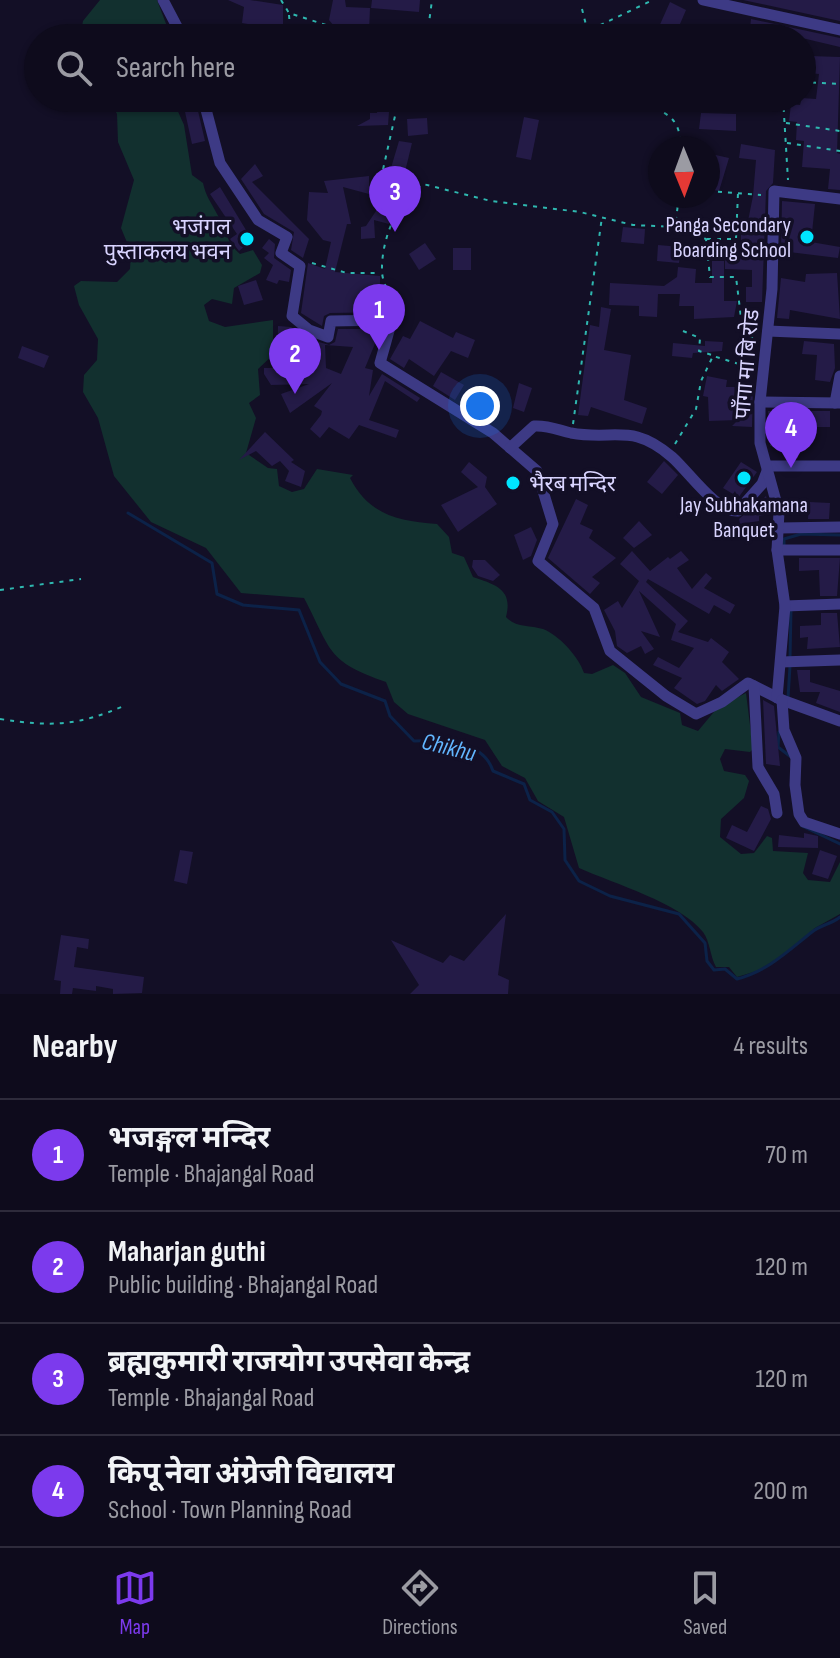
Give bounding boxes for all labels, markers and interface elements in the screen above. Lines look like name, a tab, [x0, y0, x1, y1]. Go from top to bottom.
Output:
search box	[24, 24, 816, 112]
icon: search	[52, 46, 96, 90]
text: Search here	[116, 50, 235, 86]
north arrow	[648, 136, 720, 208]
pin: 3	[369, 166, 421, 232]
place label: Panga Secondary Boarding School	[666, 212, 791, 264]
place label: भजंगल पुस्ताकलय भवन	[104, 214, 232, 266]
marker: Panga Secondary Boarding School	[798, 228, 816, 246]
marker: भजंगल पुस्ताकलय भवन	[238, 230, 256, 248]
pin: 1	[353, 284, 405, 350]
street label: पाँगा मा बि रोड	[728, 308, 766, 420]
pin: 2	[269, 328, 321, 394]
your location	[460, 386, 500, 426]
pin: 4	[765, 402, 817, 468]
marker: Jay Subhakamana Banquet	[735, 469, 753, 487]
place label: भैरब मन्दिर	[529, 470, 617, 498]
marker: भैरब मन्दिर	[504, 474, 522, 492]
place label: Jay Subhakamana Banquet	[679, 492, 808, 544]
water label: Chikhu	[419, 727, 479, 768]
text: Nearby	[32, 1026, 118, 1067]
text: 4 results	[733, 1031, 808, 1062]
text: भजङ्गल मन्दिर	[108, 1120, 270, 1156]
text: 1	[53, 1140, 63, 1171]
text: 70 m	[765, 1140, 808, 1171]
text: Temple · Bhajangal Road	[108, 1159, 314, 1190]
text: Maharjan guthi	[108, 1234, 266, 1270]
text: 2	[52, 1252, 64, 1283]
text: 120 m	[755, 1252, 808, 1283]
text: Public building · Bhajangal Road	[108, 1270, 378, 1301]
text: ब्रह्मकुमारी राजयोग उपसेवा केन्द्र	[108, 1344, 470, 1380]
text: 3	[52, 1364, 64, 1395]
text: 120 m	[755, 1364, 808, 1395]
text: Temple · Bhajangal Road	[108, 1383, 314, 1414]
text: किपू नेवा अंग्रेजी विद्यालय	[108, 1456, 394, 1492]
text: 4	[52, 1476, 64, 1507]
text: 200 m	[753, 1476, 808, 1507]
text: School · Town Planning Road	[108, 1495, 352, 1526]
tab: Map	[113, 1566, 157, 1641]
tab: Directions	[382, 1566, 458, 1641]
tab: Saved	[683, 1566, 727, 1641]

